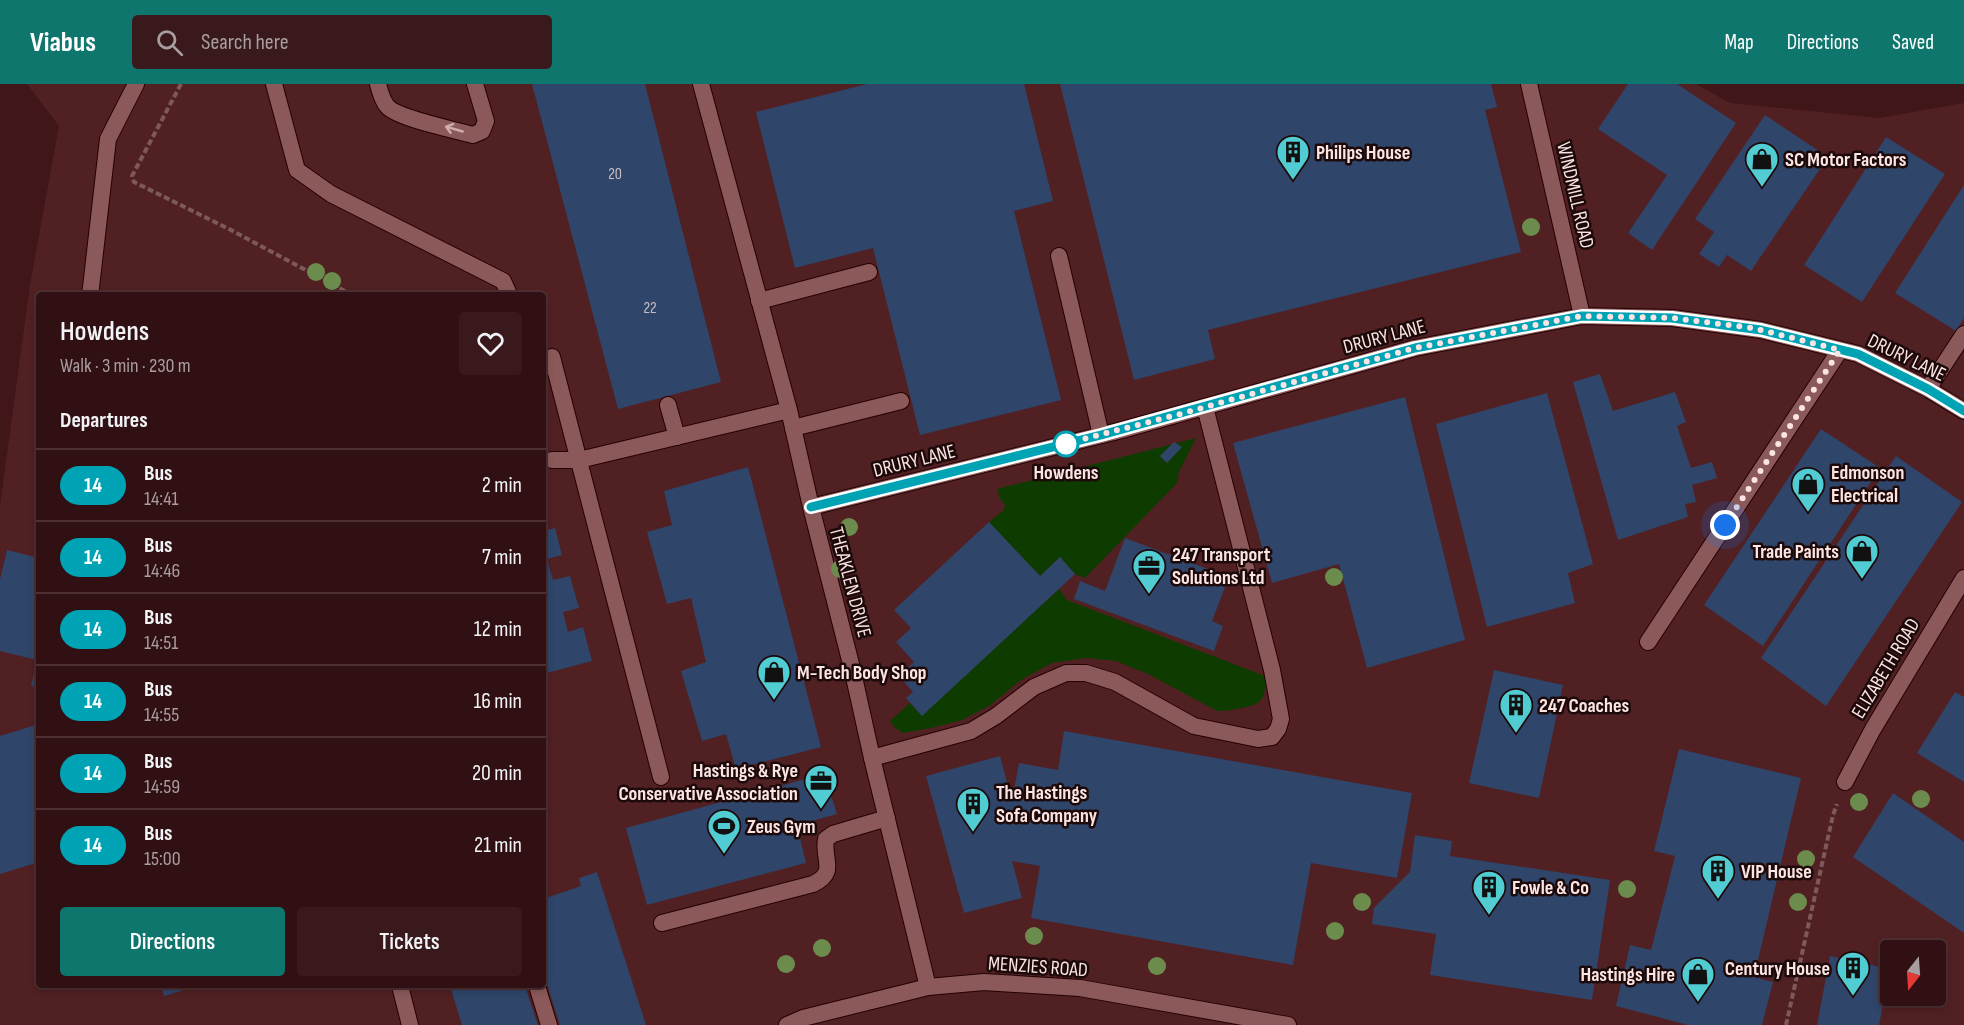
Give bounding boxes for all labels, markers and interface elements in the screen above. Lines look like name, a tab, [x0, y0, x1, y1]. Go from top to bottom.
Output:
search box	[132, 15, 552, 69]
text: Viabus	[30, 26, 96, 59]
icon: search	[153, 26, 186, 59]
text: Search here	[201, 29, 288, 56]
text: Map	[1724, 30, 1754, 55]
text: Directions	[1787, 30, 1859, 55]
text: Saved	[1892, 30, 1934, 55]
one-way arrow	[445, 123, 464, 135]
building icon: Philips House	[1275, 134, 1311, 181]
street label: WINDMILL ROAD	[1551, 140, 1599, 251]
place label: Philips House	[1316, 141, 1410, 165]
shop icon: SC Motor Factors	[1744, 141, 1780, 188]
place label: SC Motor Factors	[1785, 148, 1907, 172]
house number: 20	[608, 165, 622, 184]
house number: 22	[643, 299, 657, 318]
button: heart	[459, 312, 522, 375]
text: Howdens	[60, 315, 149, 348]
street label: DRURY LANE	[1341, 315, 1428, 359]
street label: DRURY LANE	[1864, 329, 1950, 387]
text: Walk · 3 min · 230 m	[60, 354, 191, 378]
text: Departures	[60, 407, 148, 434]
marker: Howdens	[1053, 431, 1079, 457]
street label: DRURY LANE	[871, 439, 958, 483]
text: Bus	[144, 460, 173, 487]
place label: Howdens	[1033, 461, 1099, 485]
place label: Edmonson Electrical	[1831, 461, 1904, 508]
shop icon: Edmonson Electrical	[1790, 466, 1826, 513]
text: 2 min	[482, 472, 522, 499]
text: 14	[84, 473, 102, 498]
text: 14:41	[144, 487, 179, 511]
your location	[1710, 510, 1740, 540]
street label: THEAKLEN DRIVE	[824, 524, 876, 640]
text: Bus	[144, 532, 173, 559]
shop icon: Trade Paints	[1844, 533, 1880, 580]
place label: Trade Paints	[1753, 540, 1839, 564]
place label: 247 Transport Solutions Ltd	[1172, 543, 1271, 590]
text: 7 min	[482, 544, 522, 571]
text: 14	[84, 545, 102, 570]
office icon: 247 Transport Solutions Ltd	[1131, 548, 1167, 595]
text: 14:46	[144, 559, 180, 583]
text: Bus	[144, 604, 173, 631]
street label: ELIZABETH ROAD	[1847, 614, 1925, 723]
text: 12 min	[474, 616, 522, 643]
text: 14	[84, 617, 102, 642]
text: 14:51	[144, 631, 178, 655]
shop icon: M-Tech Body Shop	[756, 654, 792, 701]
place label: M-Tech Body Shop	[797, 661, 927, 685]
text: Bus	[144, 676, 173, 703]
building icon: 247 Coaches	[1498, 687, 1534, 734]
text: 16 min	[474, 688, 522, 715]
text: 14	[84, 689, 102, 714]
place label: 247 Coaches	[1539, 694, 1629, 718]
text: 14:55	[144, 703, 179, 727]
text: Bus	[144, 748, 173, 775]
place label: Hastings & Rye Conservative Association	[618, 759, 798, 806]
text: 20 min	[472, 760, 522, 787]
text: 14	[84, 761, 102, 786]
office icon: Hastings & Rye Conservative Association	[803, 763, 839, 810]
text: 14:59	[144, 775, 180, 799]
place label: The Hastings Sofa Company	[996, 781, 1098, 828]
building icon: The Hastings Sofa Company	[955, 786, 991, 833]
sports icon: Zeus Gym	[706, 808, 742, 855]
place label: Zeus Gym	[747, 815, 816, 839]
text: Bus	[144, 820, 173, 847]
text: 21 min	[474, 832, 522, 859]
text: 14	[84, 833, 102, 858]
text: 15:00	[144, 847, 181, 871]
building icon: VIP House	[1700, 853, 1736, 900]
place label: VIP House	[1741, 860, 1812, 884]
building icon: Fowle & Co	[1471, 869, 1507, 916]
place label: Fowle & Co	[1512, 876, 1589, 900]
button: Directions	[60, 907, 285, 976]
button: Tickets	[297, 907, 522, 976]
north arrow	[1880, 940, 1946, 1006]
map controls	[1880, 940, 1946, 1006]
building icon: Century House	[1835, 950, 1871, 997]
street label: MENZIES ROAD	[987, 952, 1089, 982]
shop icon: Hastings Hire	[1680, 956, 1716, 1003]
place label: Century House	[1725, 957, 1830, 981]
place label: Hastings Hire	[1581, 963, 1675, 987]

